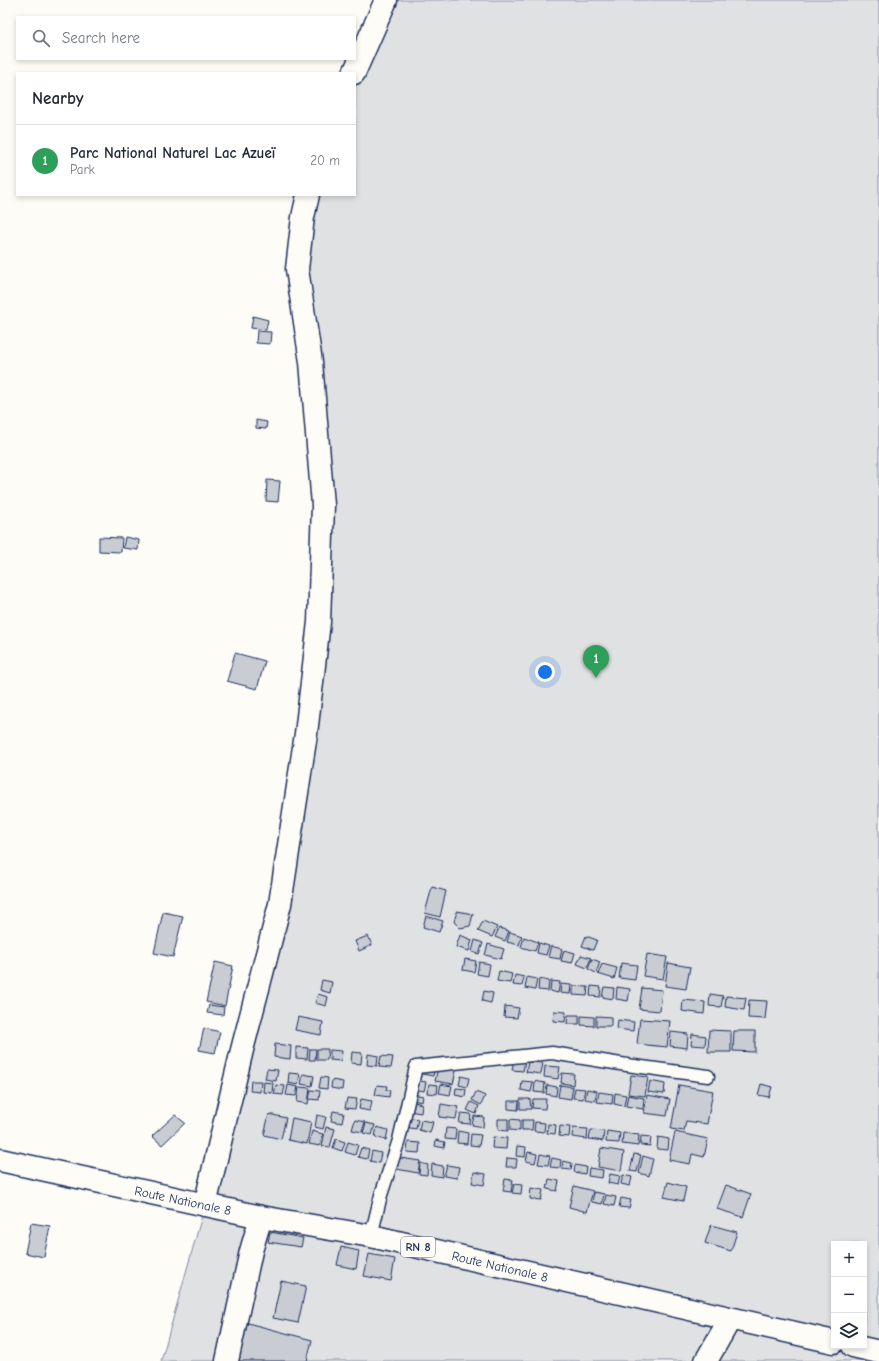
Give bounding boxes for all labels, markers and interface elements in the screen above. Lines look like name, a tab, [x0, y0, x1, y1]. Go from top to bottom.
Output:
search box	[16, 16, 356, 60]
icon: search	[30, 27, 52, 49]
text: Search here	[62, 29, 140, 47]
text: Nearby	[32, 89, 83, 108]
text: Parc National Naturel Lac Azueï	[70, 144, 275, 162]
text: 1	[42, 153, 48, 168]
text: 20 m	[310, 153, 340, 168]
text: Park	[70, 162, 95, 177]
pin: 1	[583, 645, 609, 678]
your location	[535, 662, 555, 682]
street label: Route Nationale 8	[133, 1183, 233, 1218]
road number: RN 8	[401, 1237, 435, 1257]
map controls	[831, 1241, 867, 1349]
button: +	[831, 1241, 867, 1277]
street label: Route Nationale 8	[450, 1248, 550, 1285]
button: −	[831, 1277, 867, 1313]
button: layers	[831, 1313, 867, 1349]

